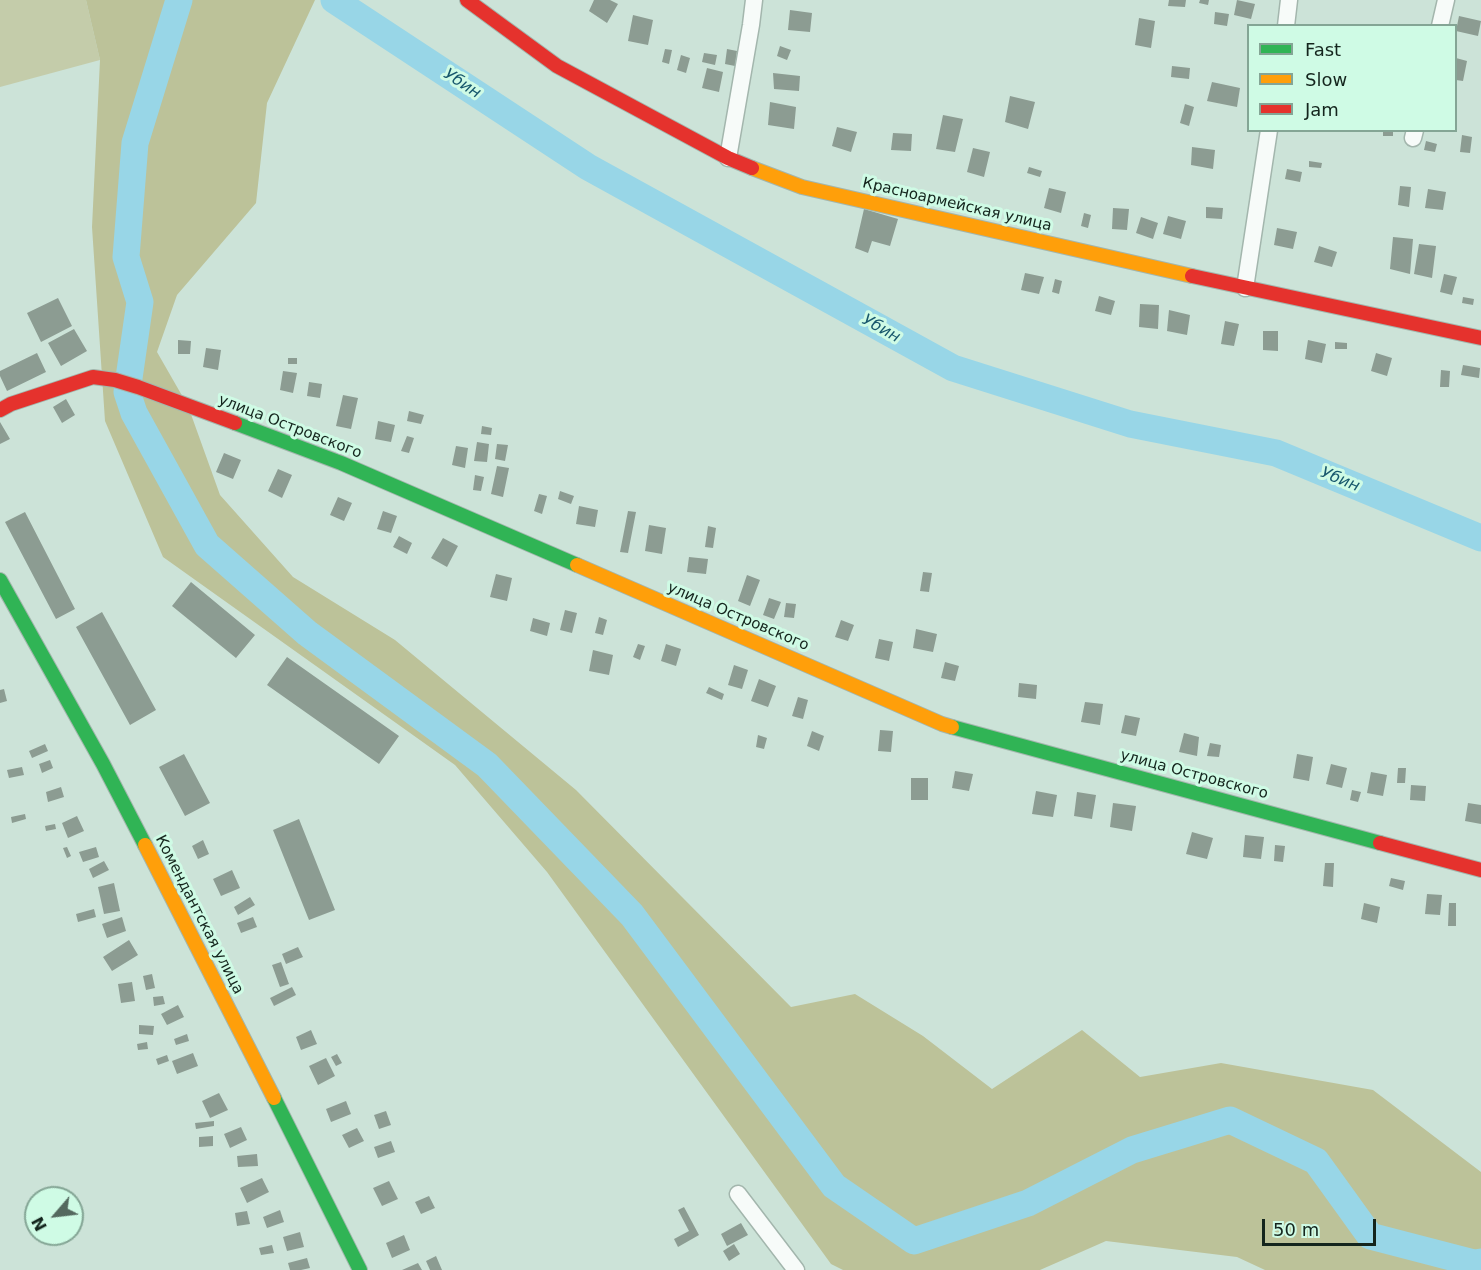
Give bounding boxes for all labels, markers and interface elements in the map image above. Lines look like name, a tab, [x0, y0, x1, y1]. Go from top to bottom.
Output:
legend	[1247, 24, 1457, 132]
text: Fast	[1305, 39, 1341, 60]
water label: Убин	[440, 65, 484, 103]
text: Slow	[1305, 69, 1347, 90]
text: Jam	[1305, 99, 1339, 120]
street label: Красноармейская улица	[861, 174, 1053, 236]
water label: Убин	[859, 311, 903, 347]
street label: улица Островского	[216, 391, 364, 463]
water label: Убин	[1318, 464, 1362, 496]
street label: улица Островского	[664, 579, 812, 655]
street label: улица Островского	[1118, 747, 1270, 803]
street label: Комендантская улица	[151, 832, 247, 998]
north arrow	[24, 1186, 84, 1246]
scale bar	[1265, 1207, 1379, 1245]
text: N	[28, 1213, 51, 1234]
text: 50 m	[1273, 1219, 1319, 1240]

